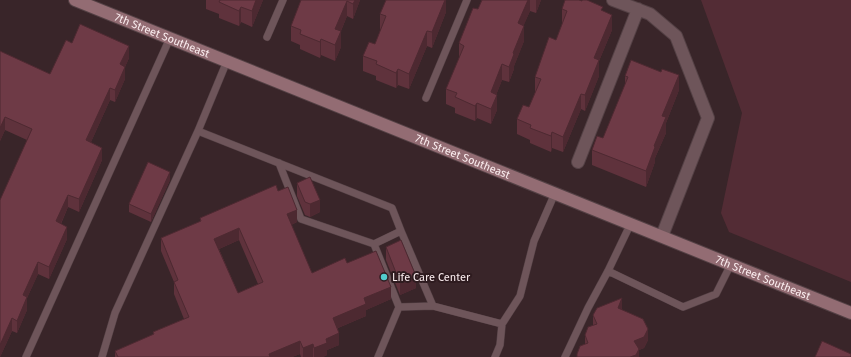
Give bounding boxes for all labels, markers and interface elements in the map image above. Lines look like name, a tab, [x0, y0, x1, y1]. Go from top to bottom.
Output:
street label: 7th Street Southeast	[113, 11, 211, 61]
street label: 7th Street Southeast	[413, 132, 512, 182]
street label: 7th Street Southeast	[714, 253, 812, 303]
place label: Life Care Center	[392, 271, 471, 284]
marker: Life Care Center	[379, 272, 389, 282]

